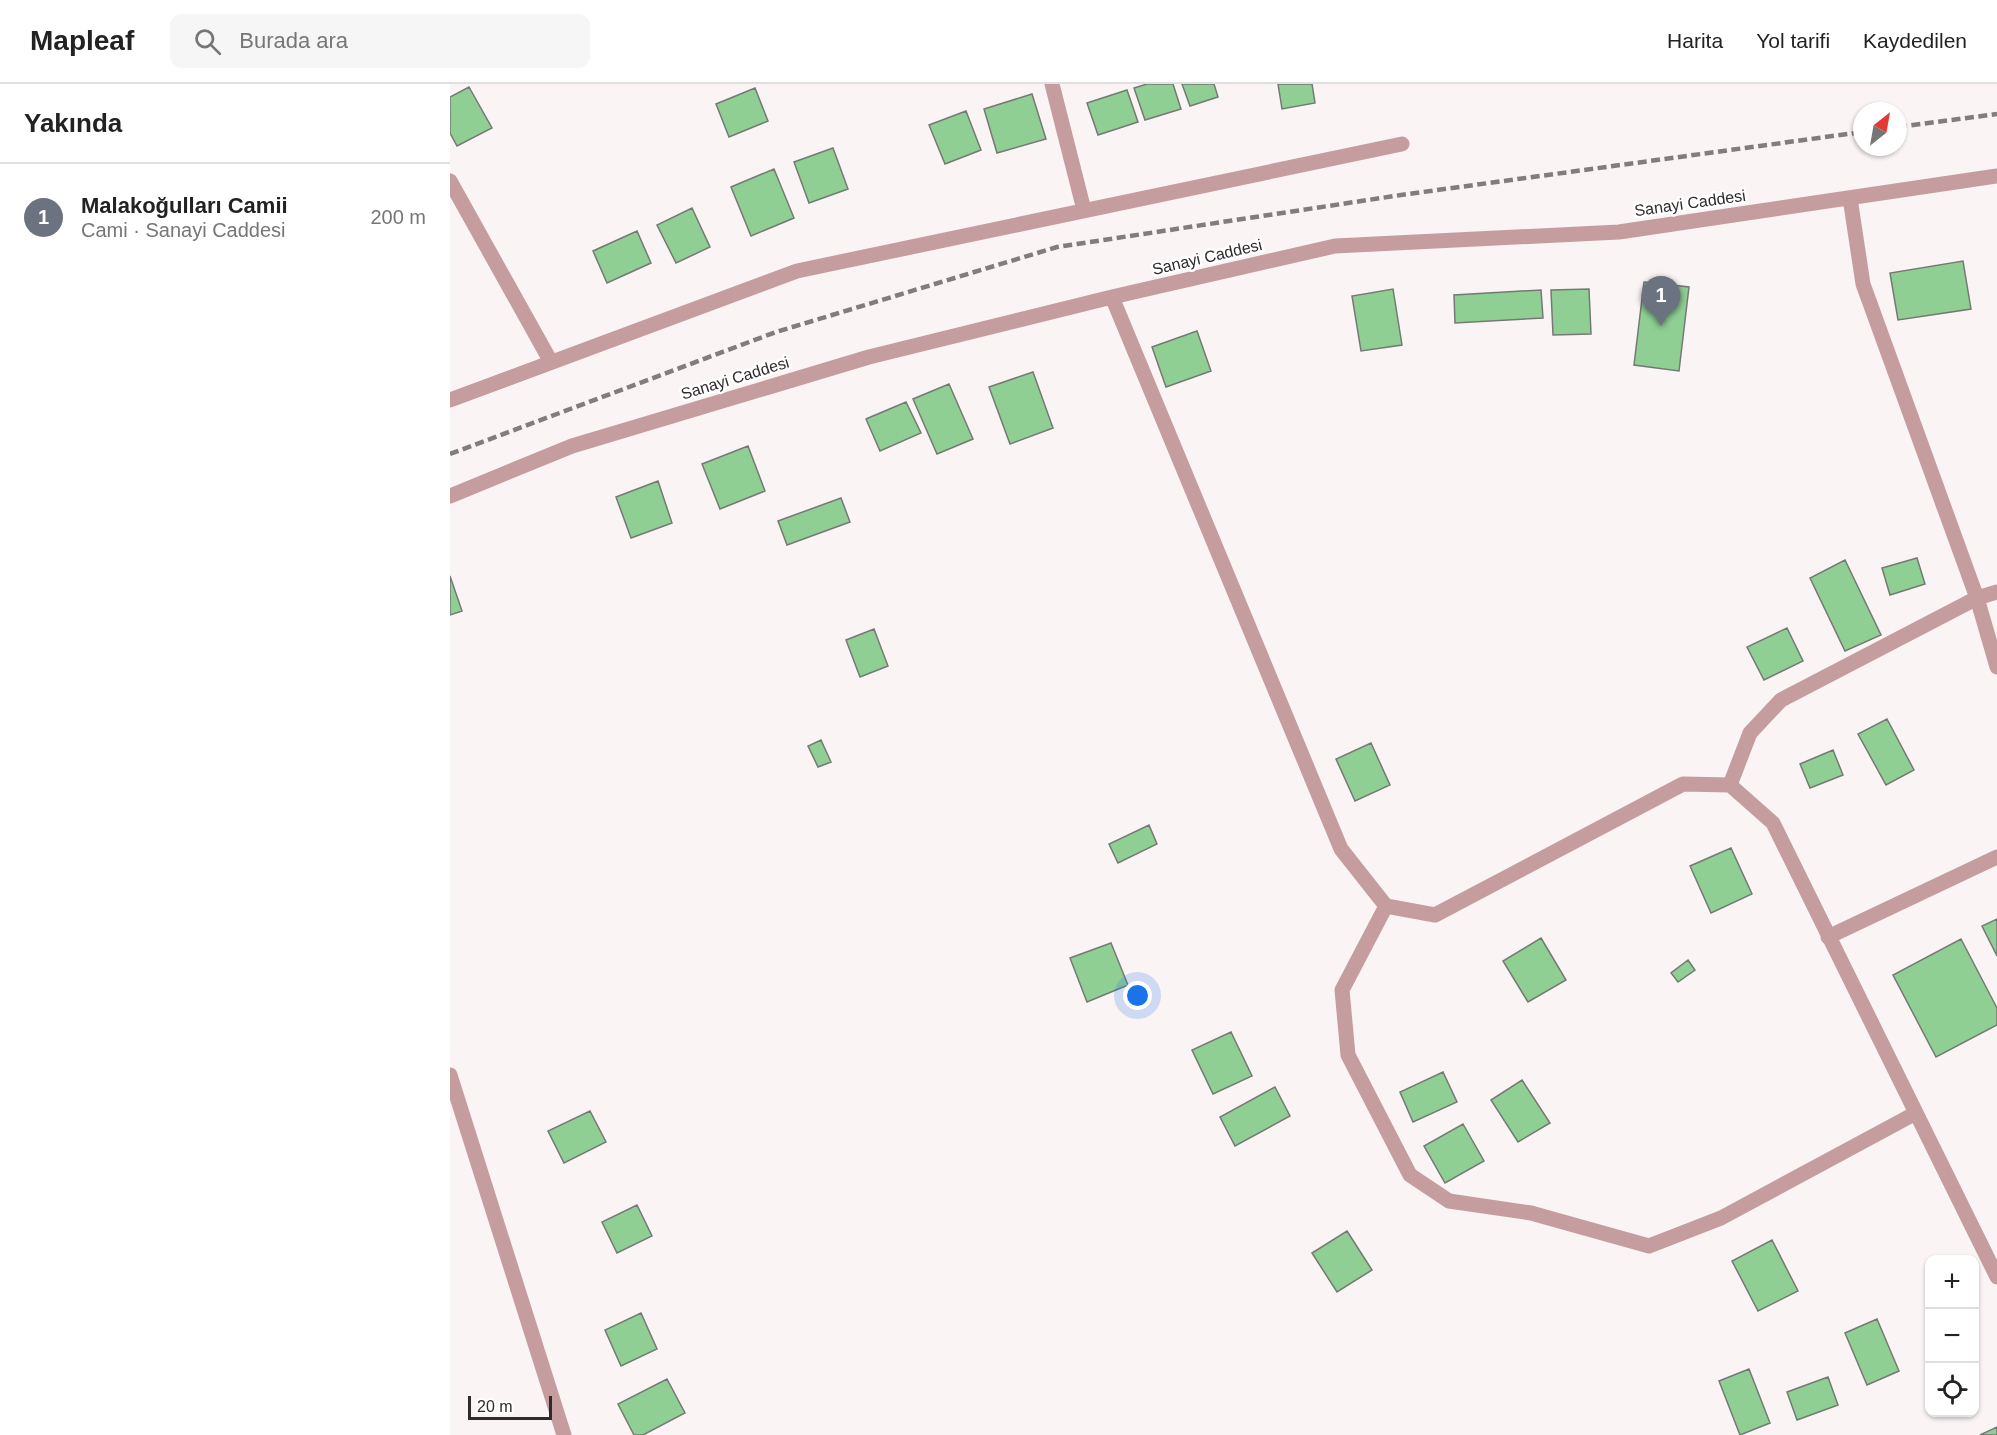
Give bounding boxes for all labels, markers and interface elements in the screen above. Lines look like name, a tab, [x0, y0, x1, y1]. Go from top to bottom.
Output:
search box	[170, 14, 590, 68]
text: Mapleaf	[30, 25, 134, 56]
icon: search	[191, 25, 224, 58]
text: Burada ara	[239, 28, 348, 53]
text: Harita	[1667, 29, 1723, 52]
text: Yol tarifi	[1756, 29, 1830, 52]
text: Kaydedilen	[1863, 29, 1967, 52]
north arrow	[1853, 102, 1907, 156]
text: Yakında	[24, 108, 122, 138]
street label: Sanayi Caddesi	[1633, 187, 1747, 219]
text: Malakoğulları Camii	[81, 193, 288, 218]
text: 1	[38, 206, 49, 228]
text: 200 m	[370, 206, 426, 228]
text: Cami · Sanayi Caddesi	[81, 219, 286, 241]
street label: Sanayi Caddesi	[1150, 236, 1264, 278]
pin: 1	[1642, 276, 1680, 326]
street label: Sanayi Caddesi	[679, 353, 791, 403]
your location	[1123, 981, 1152, 1010]
map controls	[1925, 1255, 1979, 1417]
button: +	[1925, 1255, 1979, 1309]
button: −	[1925, 1309, 1979, 1363]
button: locate	[1925, 1363, 1979, 1417]
scale bar	[468, 1393, 552, 1420]
text: 20 m	[477, 1398, 513, 1415]

